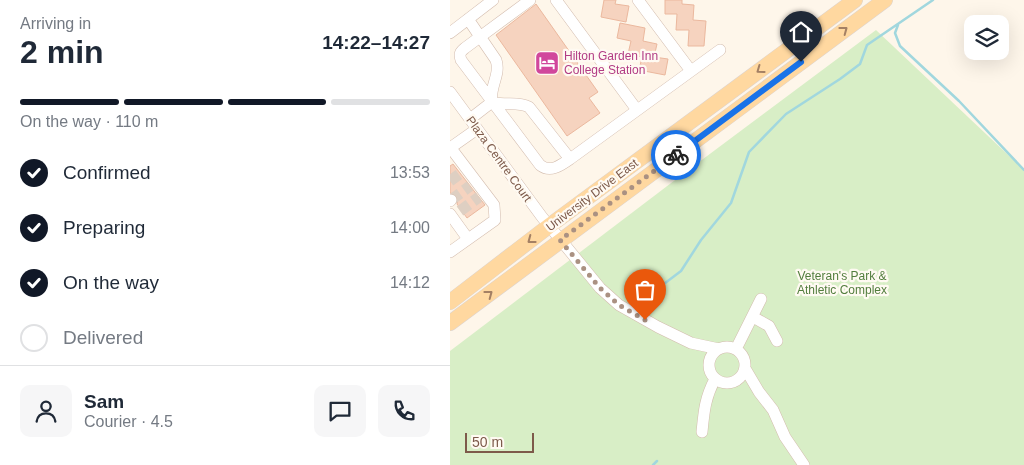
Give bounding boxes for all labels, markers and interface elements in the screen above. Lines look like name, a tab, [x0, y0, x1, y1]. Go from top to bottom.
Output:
pin	[780, 11, 822, 62]
text: Arriving in	[20, 15, 91, 32]
map controls	[964, 15, 1009, 60]
button: layers	[964, 15, 1009, 60]
icon: home	[787, 18, 815, 46]
one-way arrow	[838, 27, 848, 36]
text: 14:22–14:27	[322, 32, 430, 53]
text: 2 min	[20, 34, 104, 70]
place label: Hilton Garden Inn College Station	[564, 49, 658, 77]
hotel icon: Hilton Garden Inn College Station	[534, 50, 560, 76]
one-way arrow	[757, 65, 766, 73]
text: On the way · 110 m	[20, 113, 158, 130]
street label: Plaza Centre Court	[463, 114, 535, 205]
courier	[651, 130, 701, 180]
icon: bike	[662, 141, 690, 169]
street label: University Drive East	[543, 156, 641, 234]
icon: check	[20, 159, 48, 187]
text: Confirmed	[63, 162, 151, 183]
text: 13:53	[390, 164, 430, 181]
icon: check	[20, 214, 48, 242]
text: Preparing	[63, 217, 145, 238]
text: 14:00	[390, 219, 430, 236]
one-way arrow	[527, 234, 537, 243]
icon: check	[20, 269, 48, 297]
pin	[624, 269, 666, 320]
park label: Veteran's Park & Athletic Complex	[797, 269, 887, 297]
text: On the way	[63, 272, 159, 293]
text: 14:12	[390, 274, 430, 291]
icon: bag	[631, 276, 659, 304]
one-way arrow	[483, 291, 493, 300]
text: Delivered	[63, 327, 143, 348]
button: person	[20, 385, 72, 437]
button: chat	[314, 385, 366, 437]
button: phone	[378, 385, 430, 437]
text: Sam	[84, 391, 124, 412]
text: Courier · 4.5	[84, 413, 173, 430]
scale bar	[465, 430, 534, 453]
text: 50 m	[472, 434, 503, 450]

